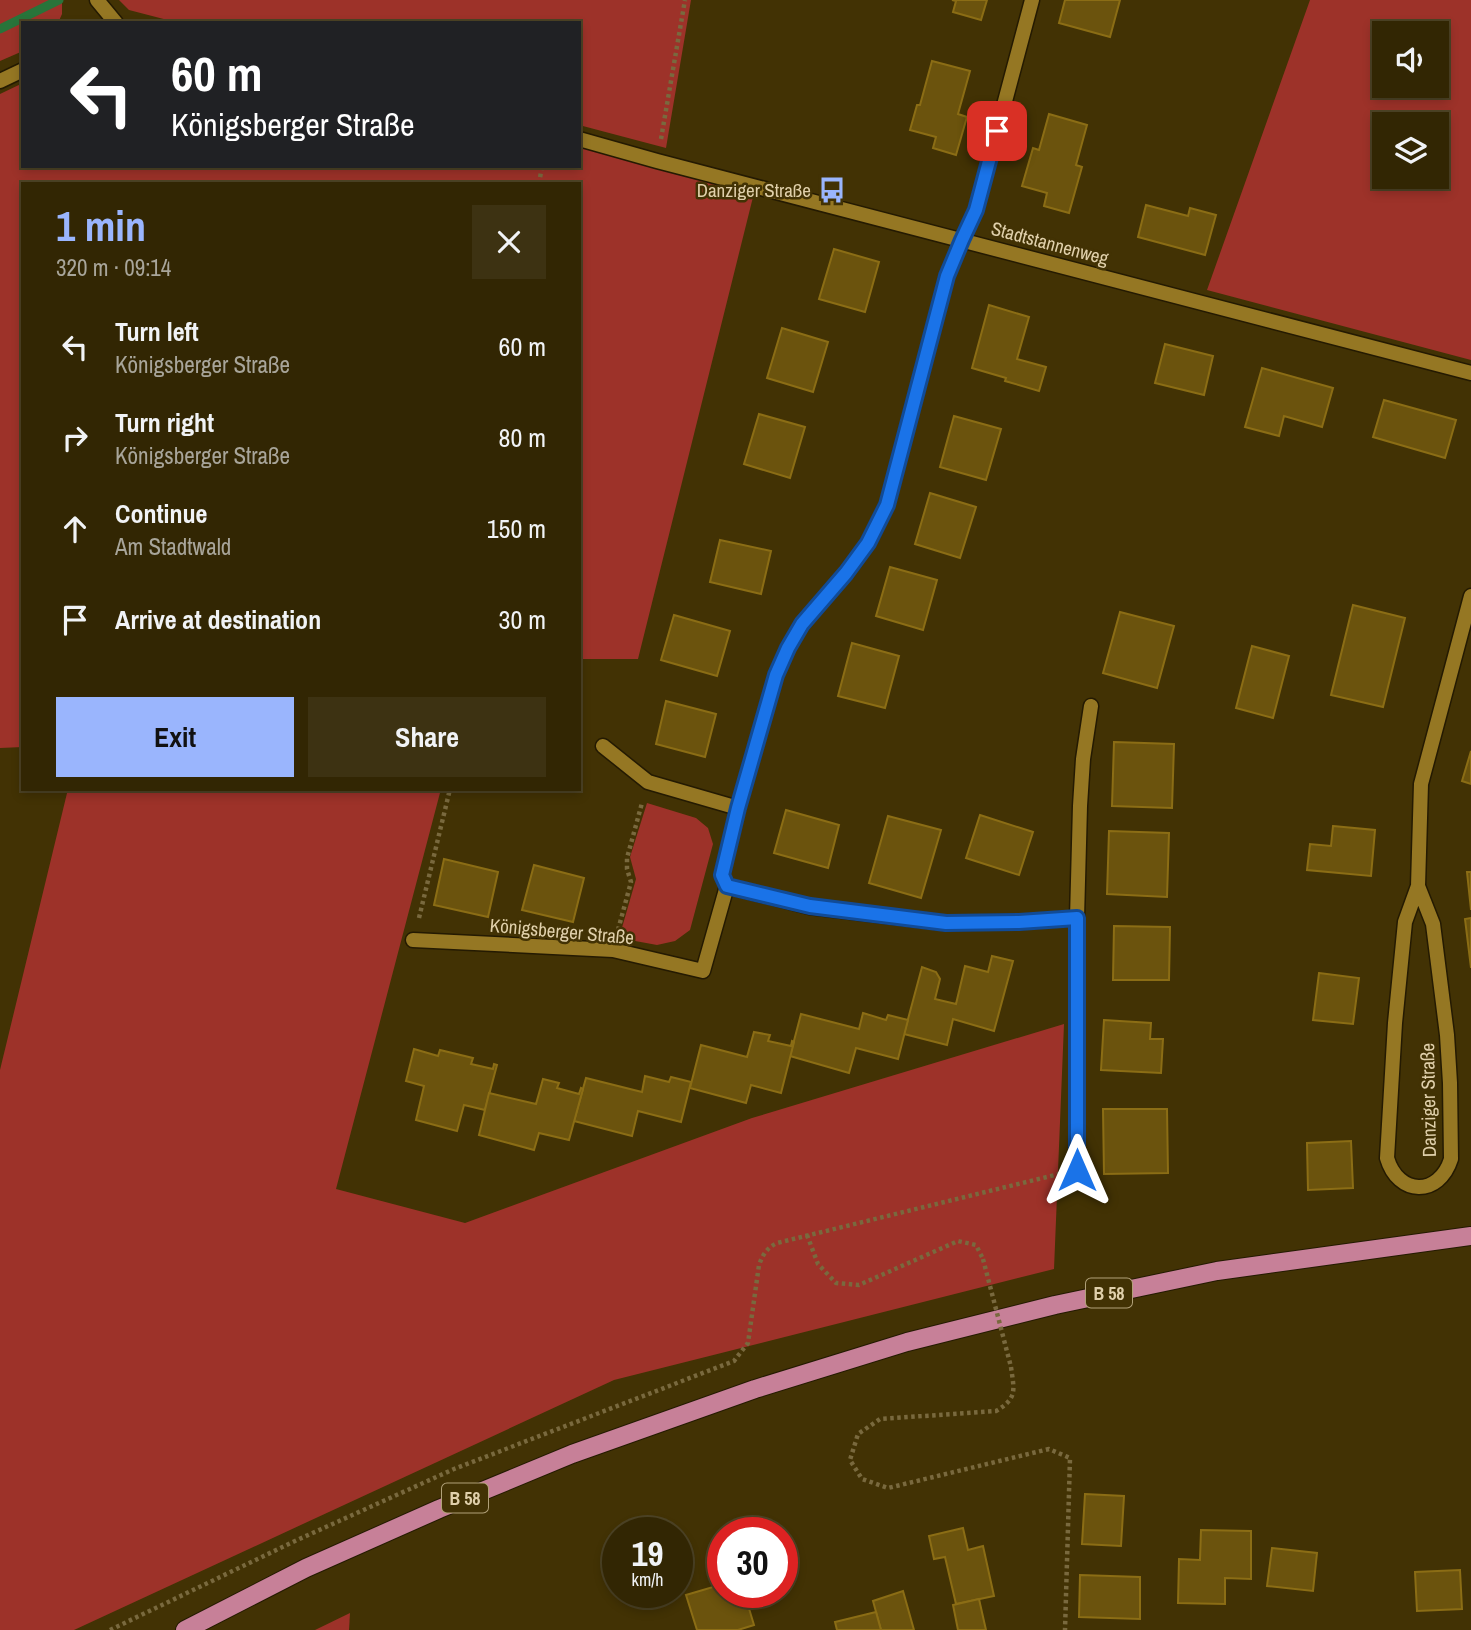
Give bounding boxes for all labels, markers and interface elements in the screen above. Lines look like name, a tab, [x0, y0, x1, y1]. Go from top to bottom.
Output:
map controls	[1372, 21, 1449, 189]
button: sound	[1372, 21, 1449, 98]
text: 60 m	[171, 40, 263, 106]
icon: left	[56, 49, 147, 140]
pin	[967, 101, 1027, 161]
text: Königsberger Straße	[171, 103, 415, 146]
icon: arrive	[978, 112, 1016, 150]
button: layers	[1372, 112, 1449, 189]
bus stop icon: Danziger Straße	[817, 175, 847, 205]
place label: Danziger Straße	[697, 177, 811, 203]
text: 1 min	[56, 198, 146, 254]
button: close	[472, 205, 546, 279]
street label: Stadtstannenweg	[988, 215, 1112, 271]
text: 320 m · 09:14	[56, 252, 171, 283]
text: Turn left	[115, 314, 199, 349]
icon: left	[56, 328, 94, 366]
text: 60 m	[499, 329, 546, 364]
text: Königsberger Straße	[115, 349, 290, 380]
text: Turn right	[115, 405, 214, 440]
icon: right	[56, 419, 94, 457]
text: 80 m	[499, 420, 546, 455]
text: Königsberger Straße	[115, 440, 290, 471]
text: Continue	[115, 496, 207, 531]
icon: ahead	[56, 510, 94, 548]
text: 150 m	[487, 511, 546, 546]
text: Am Stadtwald	[115, 531, 231, 562]
icon: arrive	[56, 601, 94, 639]
text: Arrive at destination	[115, 602, 321, 637]
text: 30 m	[499, 602, 546, 637]
button: Exit	[56, 697, 294, 777]
button: Share	[308, 697, 546, 777]
street label: Königsberger Straße	[489, 912, 635, 950]
street label: Danziger Straße	[1414, 1043, 1442, 1157]
position arrow	[1040, 1133, 1114, 1207]
road number: B 58	[1086, 1278, 1132, 1308]
road number: B 58	[442, 1484, 488, 1512]
speed limit sign: 30	[707, 1517, 798, 1608]
text: 19	[632, 1530, 663, 1577]
text: km/h	[632, 1567, 664, 1592]

